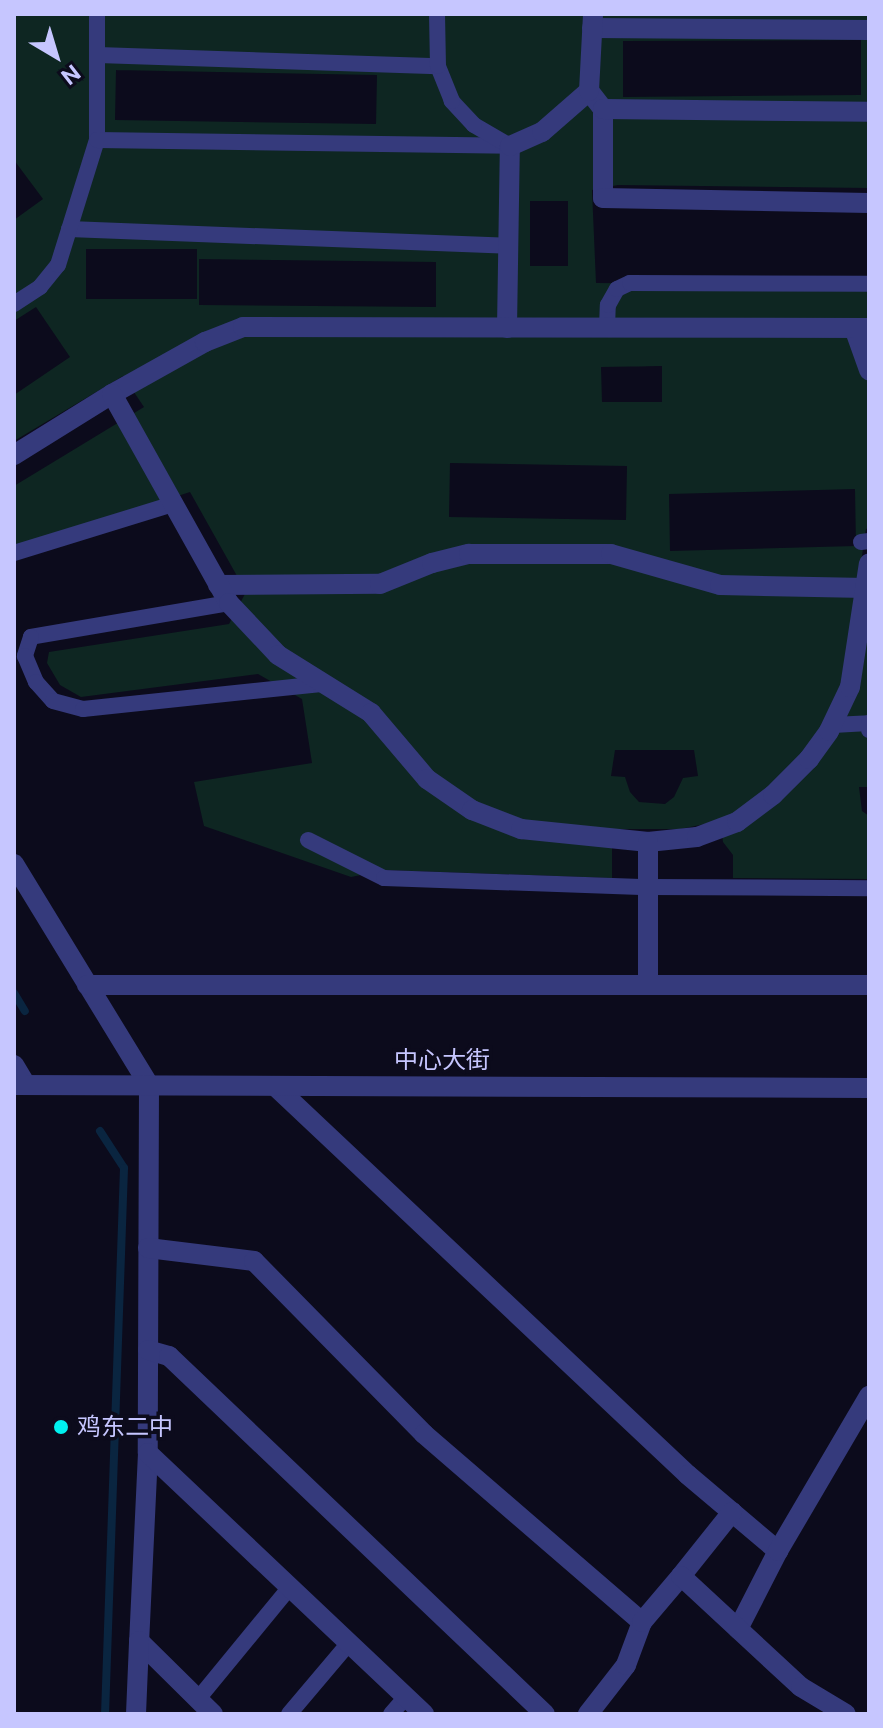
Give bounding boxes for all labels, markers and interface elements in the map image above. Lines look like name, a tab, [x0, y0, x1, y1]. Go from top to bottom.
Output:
north arrow	[16, 16, 96, 96]
text: N	[56, 59, 86, 90]
street label: 中心大街	[394, 1046, 490, 1074]
place label: 鸡东二中	[77, 1413, 173, 1441]
marker: 鸡东二中	[52, 1418, 70, 1436]

